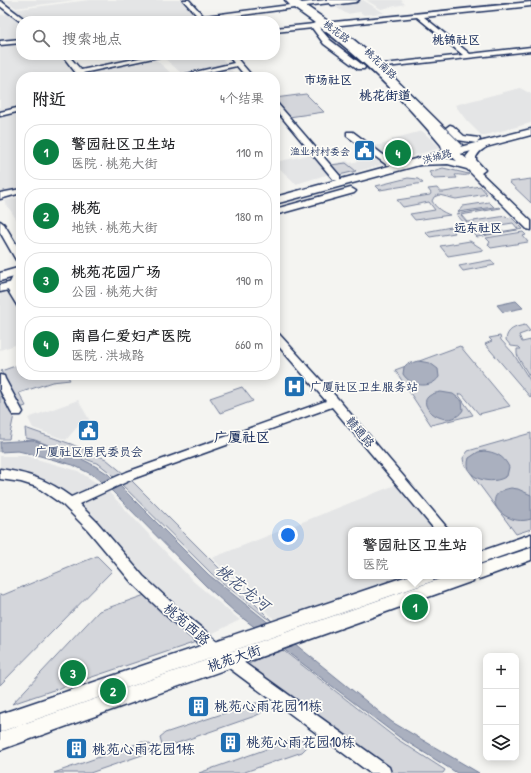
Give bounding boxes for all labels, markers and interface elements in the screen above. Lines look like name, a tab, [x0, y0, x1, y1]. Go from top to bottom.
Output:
search box	[16, 16, 280, 60]
street label: 桃花路	[321, 17, 353, 46]
icon: search	[30, 27, 52, 49]
text: 搜索地点	[62, 28, 122, 49]
district label: 桃锦社区	[432, 31, 480, 48]
street label: 桃花南路	[362, 45, 400, 82]
district label: 市场社区	[304, 71, 352, 88]
district label: 桃花街道	[359, 86, 411, 104]
text: 附近	[32, 87, 66, 110]
text: 4个结果	[220, 89, 264, 107]
text: 警园社区卫生站	[71, 133, 176, 154]
public building icon: 渔业村村委会	[352, 138, 378, 164]
pin: 4	[385, 138, 411, 168]
text: 1	[44, 143, 48, 161]
text: 110 m	[236, 143, 263, 161]
place label: 渔业村村委会	[290, 145, 350, 158]
street label: 洪城路	[421, 146, 453, 167]
text: 医院 · 桃苑大街	[71, 154, 158, 172]
text: 桃苑	[71, 197, 101, 218]
text: 2	[43, 207, 49, 225]
text: 180 m	[235, 207, 263, 225]
text: 地铁 · 桃苑大街	[71, 218, 158, 236]
district label: 远东社区	[454, 219, 502, 236]
text: 桃苑花园广场	[71, 261, 161, 282]
text: 3	[43, 271, 49, 289]
text: 190 m	[236, 271, 263, 289]
text: 公园 · 桃苑大街	[71, 282, 158, 300]
text: 南昌仁爱妇产医院	[71, 325, 191, 346]
text: 4	[44, 335, 48, 353]
text: 660 m	[235, 335, 263, 353]
text: 医院 · 洪城路	[71, 346, 145, 364]
hospital icon: 广厦社区卫生服务站	[282, 374, 308, 400]
place label: 广厦社区卫生服务站	[310, 378, 418, 395]
street label: 赣通路	[342, 413, 379, 451]
public building icon: 广厦社区居民委员会	[76, 418, 102, 444]
district label: 广厦社区	[214, 427, 270, 446]
place label: 广厦社区居民委员会	[35, 443, 143, 460]
your location	[278, 525, 298, 545]
popup	[348, 527, 482, 579]
text: 警园社区卫生站	[362, 534, 468, 555]
text: 医院	[362, 555, 389, 573]
water label: 桃花龙河	[211, 558, 277, 618]
pin: 1	[402, 592, 428, 622]
street label: 桃苑西路	[160, 598, 215, 649]
street label: 桃苑大街	[204, 639, 263, 676]
map controls	[483, 653, 519, 761]
button: +	[483, 653, 519, 689]
pin: 3	[60, 658, 86, 688]
pin: 2	[100, 676, 126, 706]
button: −	[483, 689, 519, 725]
building icon: 桃苑心雨花园11栋	[185, 693, 211, 719]
place label: 桃苑心雨花园11栋	[214, 696, 322, 715]
button: layers	[483, 725, 519, 761]
building icon: 桃苑心雨花园10栋	[217, 729, 243, 755]
place label: 桃苑心雨花园10栋	[246, 732, 355, 751]
building icon: 桃苑心雨花园1栋	[64, 736, 90, 762]
place label: 桃苑心雨花园1栋	[92, 739, 195, 758]

